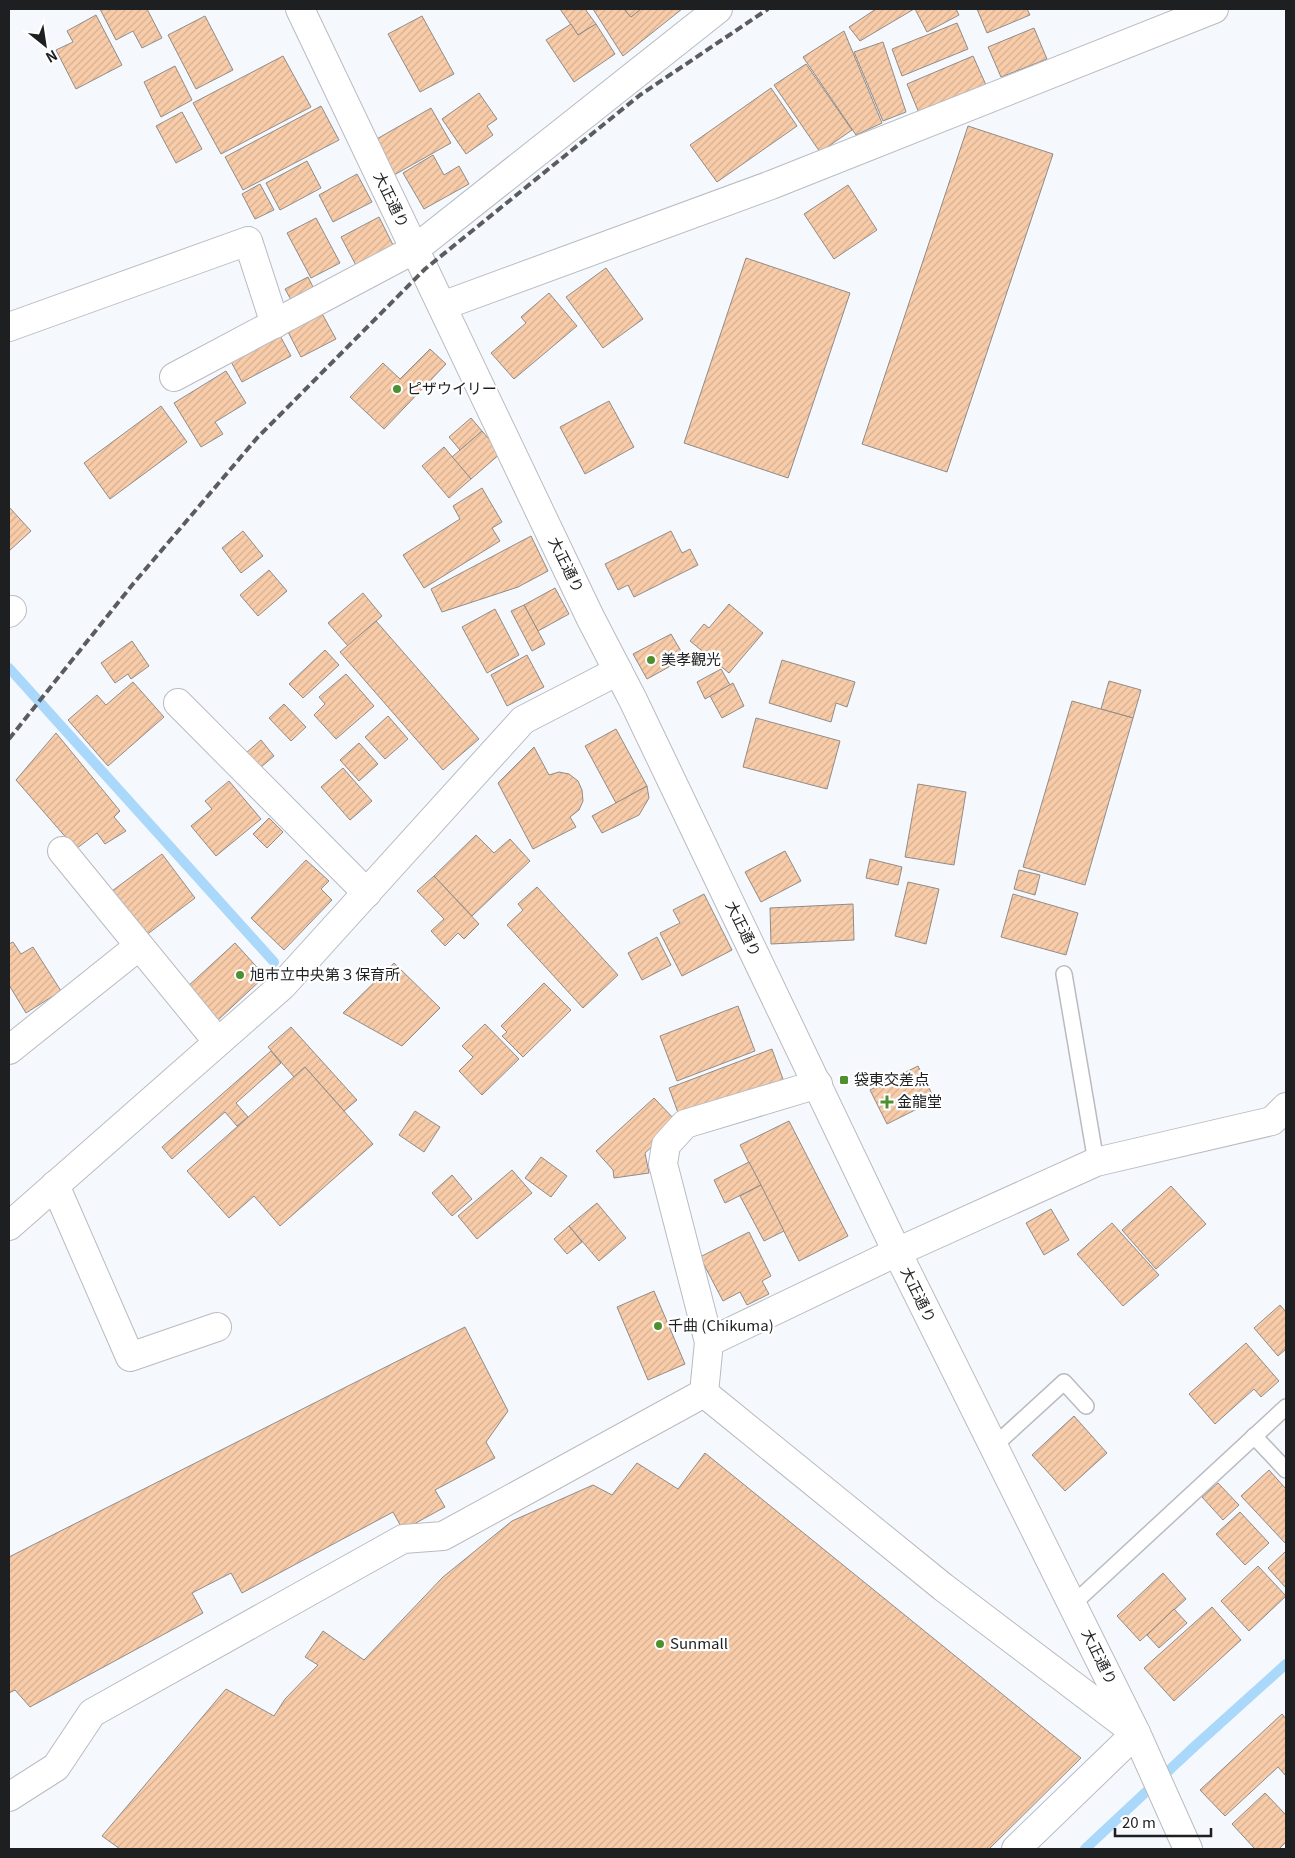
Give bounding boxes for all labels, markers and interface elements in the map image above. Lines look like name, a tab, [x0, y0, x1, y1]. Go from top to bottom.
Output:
north arrow	[20, 20, 70, 70]
text: N	[42, 46, 62, 68]
street label: 大正通り	[370, 168, 415, 231]
place label: ピザウイリー	[407, 377, 497, 398]
marker: ピザウイリー	[391, 383, 403, 395]
street label: 大正通り	[545, 533, 590, 596]
place label: 美孝觀光	[661, 648, 721, 669]
marker: 美孝觀光	[645, 654, 657, 666]
street label: 大正通り	[722, 897, 767, 960]
place label: 旭市立中央第３保育所	[250, 963, 400, 984]
marker: 旭市立中央第３保育所	[234, 969, 246, 981]
place label: 袋東交差点	[854, 1068, 929, 1089]
marker: 袋東交差点	[838, 1074, 850, 1086]
place label: 金龍堂	[897, 1090, 942, 1111]
marker: 金龍堂	[881, 1096, 893, 1108]
street label: 大正通り	[897, 1263, 942, 1326]
place label: 千曲 (Chikuma)	[668, 1314, 774, 1335]
marker: 千曲 (Chikuma)	[652, 1320, 664, 1332]
street label: 大正通り	[1078, 1625, 1123, 1688]
place label: Sunmall	[670, 1632, 728, 1653]
marker: Sunmall	[654, 1638, 666, 1650]
scale bar	[1115, 1806, 1211, 1838]
text: 20 m	[1122, 1811, 1156, 1832]

